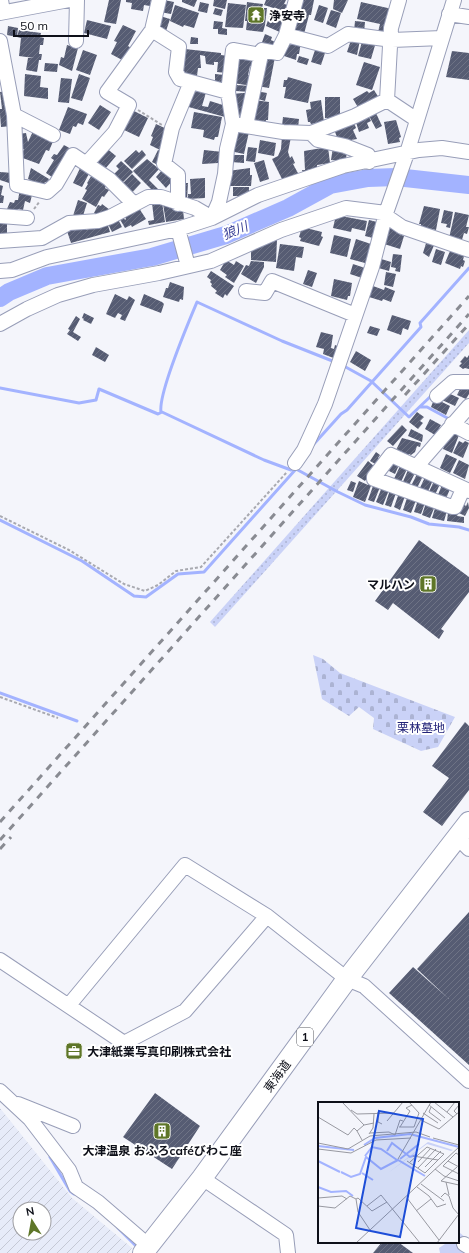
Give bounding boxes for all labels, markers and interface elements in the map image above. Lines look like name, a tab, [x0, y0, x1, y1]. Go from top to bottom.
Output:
temple icon: 浄安寺	[246, 5, 266, 25]
place label: 浄安寺	[269, 8, 305, 23]
scale bar	[14, 12, 88, 38]
text: 50 m	[20, 18, 48, 33]
water label: 狼川	[220, 217, 252, 242]
building icon: マルハン	[418, 574, 438, 594]
place label: マルハン	[367, 577, 415, 592]
park label: 栗林墓地	[397, 720, 445, 735]
road number: 1	[297, 1028, 313, 1046]
office icon: 大津紙業写真印刷株式会社	[64, 1041, 84, 1061]
place label: 大津紙業写真印刷株式会社	[87, 1044, 231, 1059]
street label: 東海道	[260, 1057, 294, 1095]
inset map	[318, 1102, 459, 1243]
building icon: 大津温泉 おふろcaféびわこ座	[152, 1121, 172, 1141]
place label: 大津温泉 おふろcaféびわこ座	[82, 1143, 242, 1158]
north arrow	[12, 1201, 52, 1241]
text: N	[25, 1204, 36, 1219]

